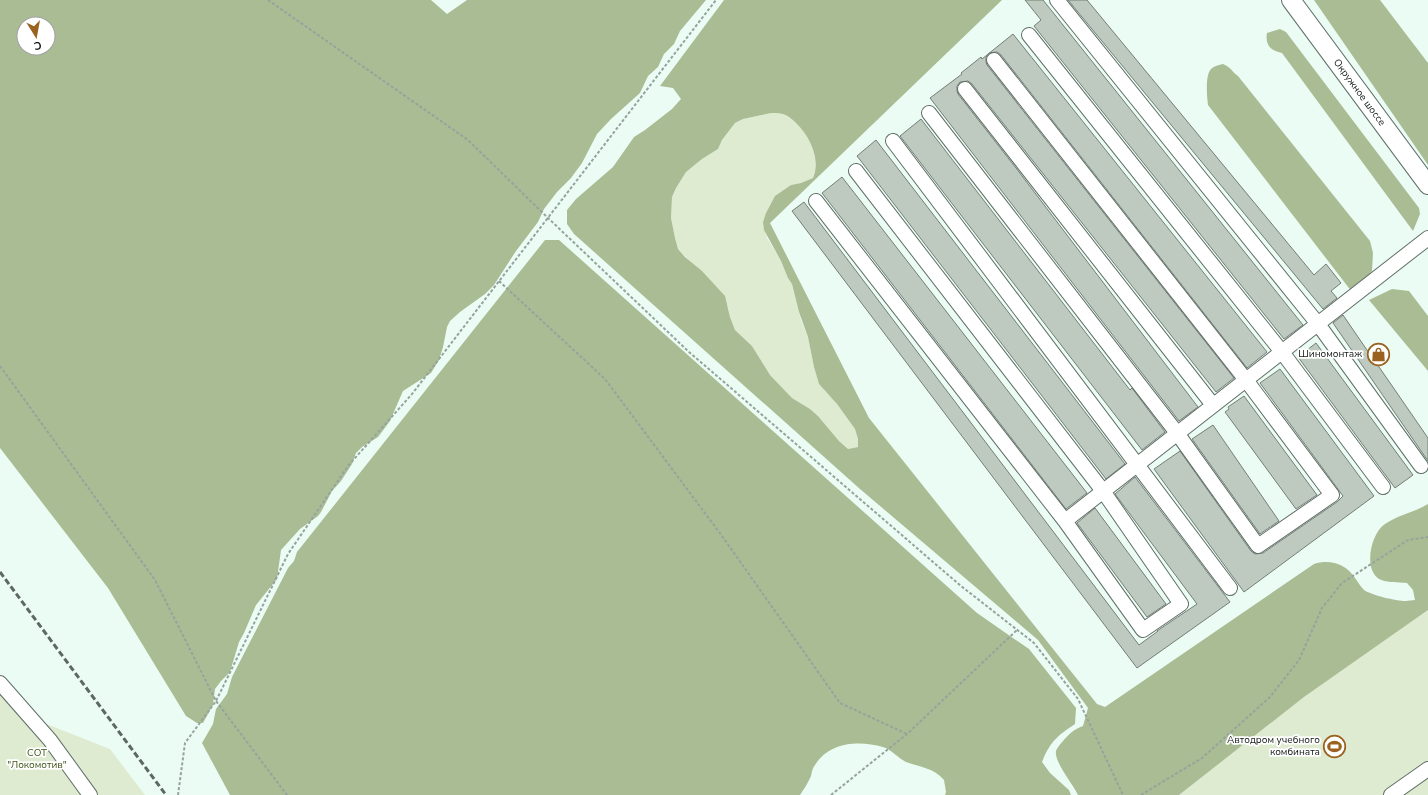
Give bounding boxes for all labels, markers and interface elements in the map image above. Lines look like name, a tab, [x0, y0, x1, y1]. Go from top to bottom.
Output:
north arrow	[16, 16, 56, 56]
text: С	[32, 37, 43, 54]
street label: Окружное шоссе	[1330, 56, 1389, 129]
shop icon: Шиномонтаж	[1365, 341, 1391, 367]
place label: Шиномонтаж	[1298, 347, 1362, 361]
place label: Автодром учебного комбината	[1227, 733, 1320, 759]
sports icon: Автодром учебного комбината	[1322, 733, 1348, 759]
park label: СОТ "Локомотив"	[7, 746, 67, 772]

